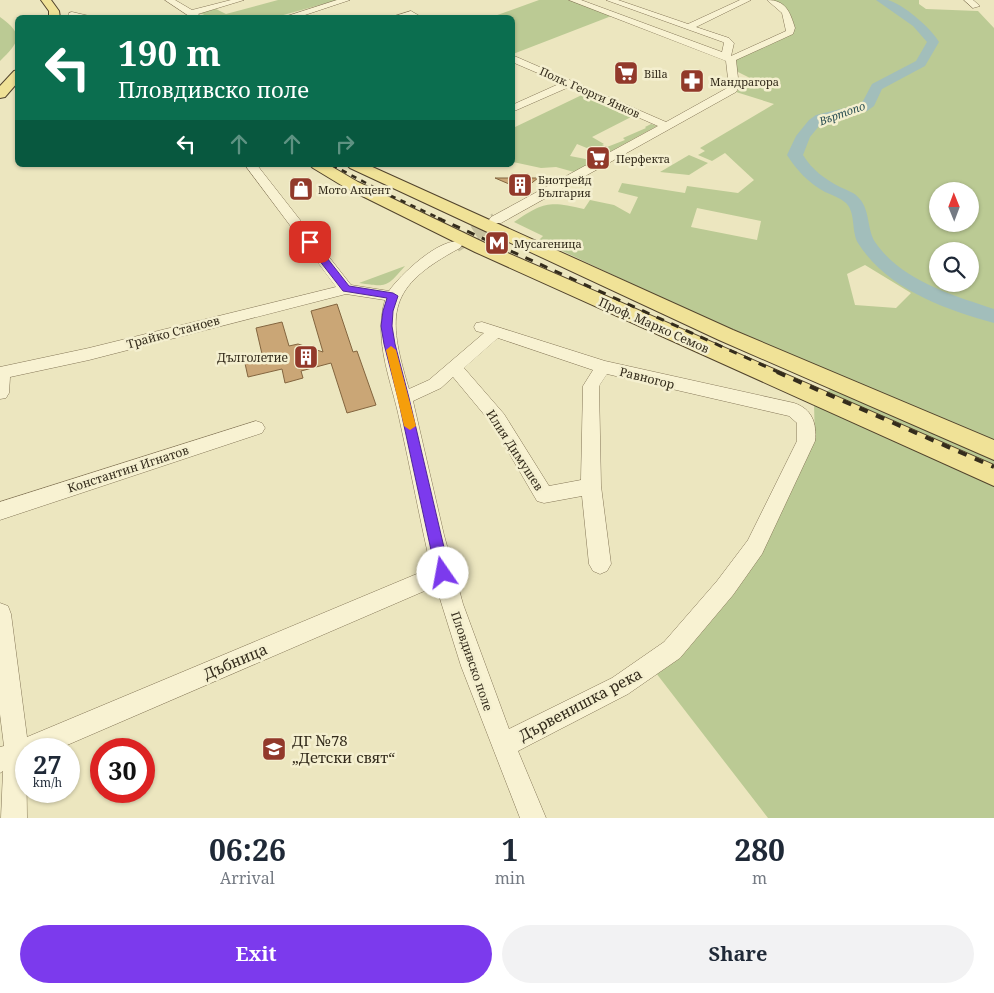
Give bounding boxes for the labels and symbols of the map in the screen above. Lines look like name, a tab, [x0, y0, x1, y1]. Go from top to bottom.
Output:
supermarket icon: Billa	[613, 60, 639, 86]
street label: Полк. Георги Янков	[537, 63, 643, 121]
place label: Billa	[644, 66, 668, 81]
pharmacy icon: Мандрагора	[679, 68, 705, 94]
place label: Мандрагора	[710, 74, 779, 89]
water label: Въртопо	[816, 98, 867, 129]
supermarket icon: Перфекта	[585, 145, 611, 171]
place label: Перфекта	[616, 151, 670, 166]
building icon: Биотрейд България	[507, 172, 533, 198]
place label: Биотрейд България	[538, 172, 592, 200]
shop icon: Мото Акцент	[288, 176, 314, 202]
place label: Мото Акцент	[318, 182, 391, 197]
north arrow	[929, 182, 979, 232]
pin	[289, 221, 331, 263]
metro station icon: Мусагеница	[484, 230, 510, 256]
place label: Мусагеница	[514, 236, 582, 251]
street label: Проф. Марко Семов	[596, 293, 712, 357]
street label: Трайко Станоев	[125, 311, 222, 353]
building icon: Дълголетие	[293, 344, 319, 370]
place label: Дълголетие	[217, 349, 288, 366]
street label: Равногор	[618, 363, 677, 393]
street label: Илия Димушев	[482, 406, 548, 494]
street label: Константин Игнатов	[65, 441, 191, 497]
position arrow	[416, 546, 468, 598]
street label: Пловдивско поле	[447, 609, 497, 713]
street label: Дъбница	[200, 639, 270, 683]
street label: Дървенишка река	[515, 663, 645, 745]
place label: ДГ №78 „Детски свят“	[292, 730, 395, 767]
school or university icon: ДГ №78 „Детски свят“	[261, 736, 287, 762]
speed limit sign: 30	[90, 738, 155, 803]

